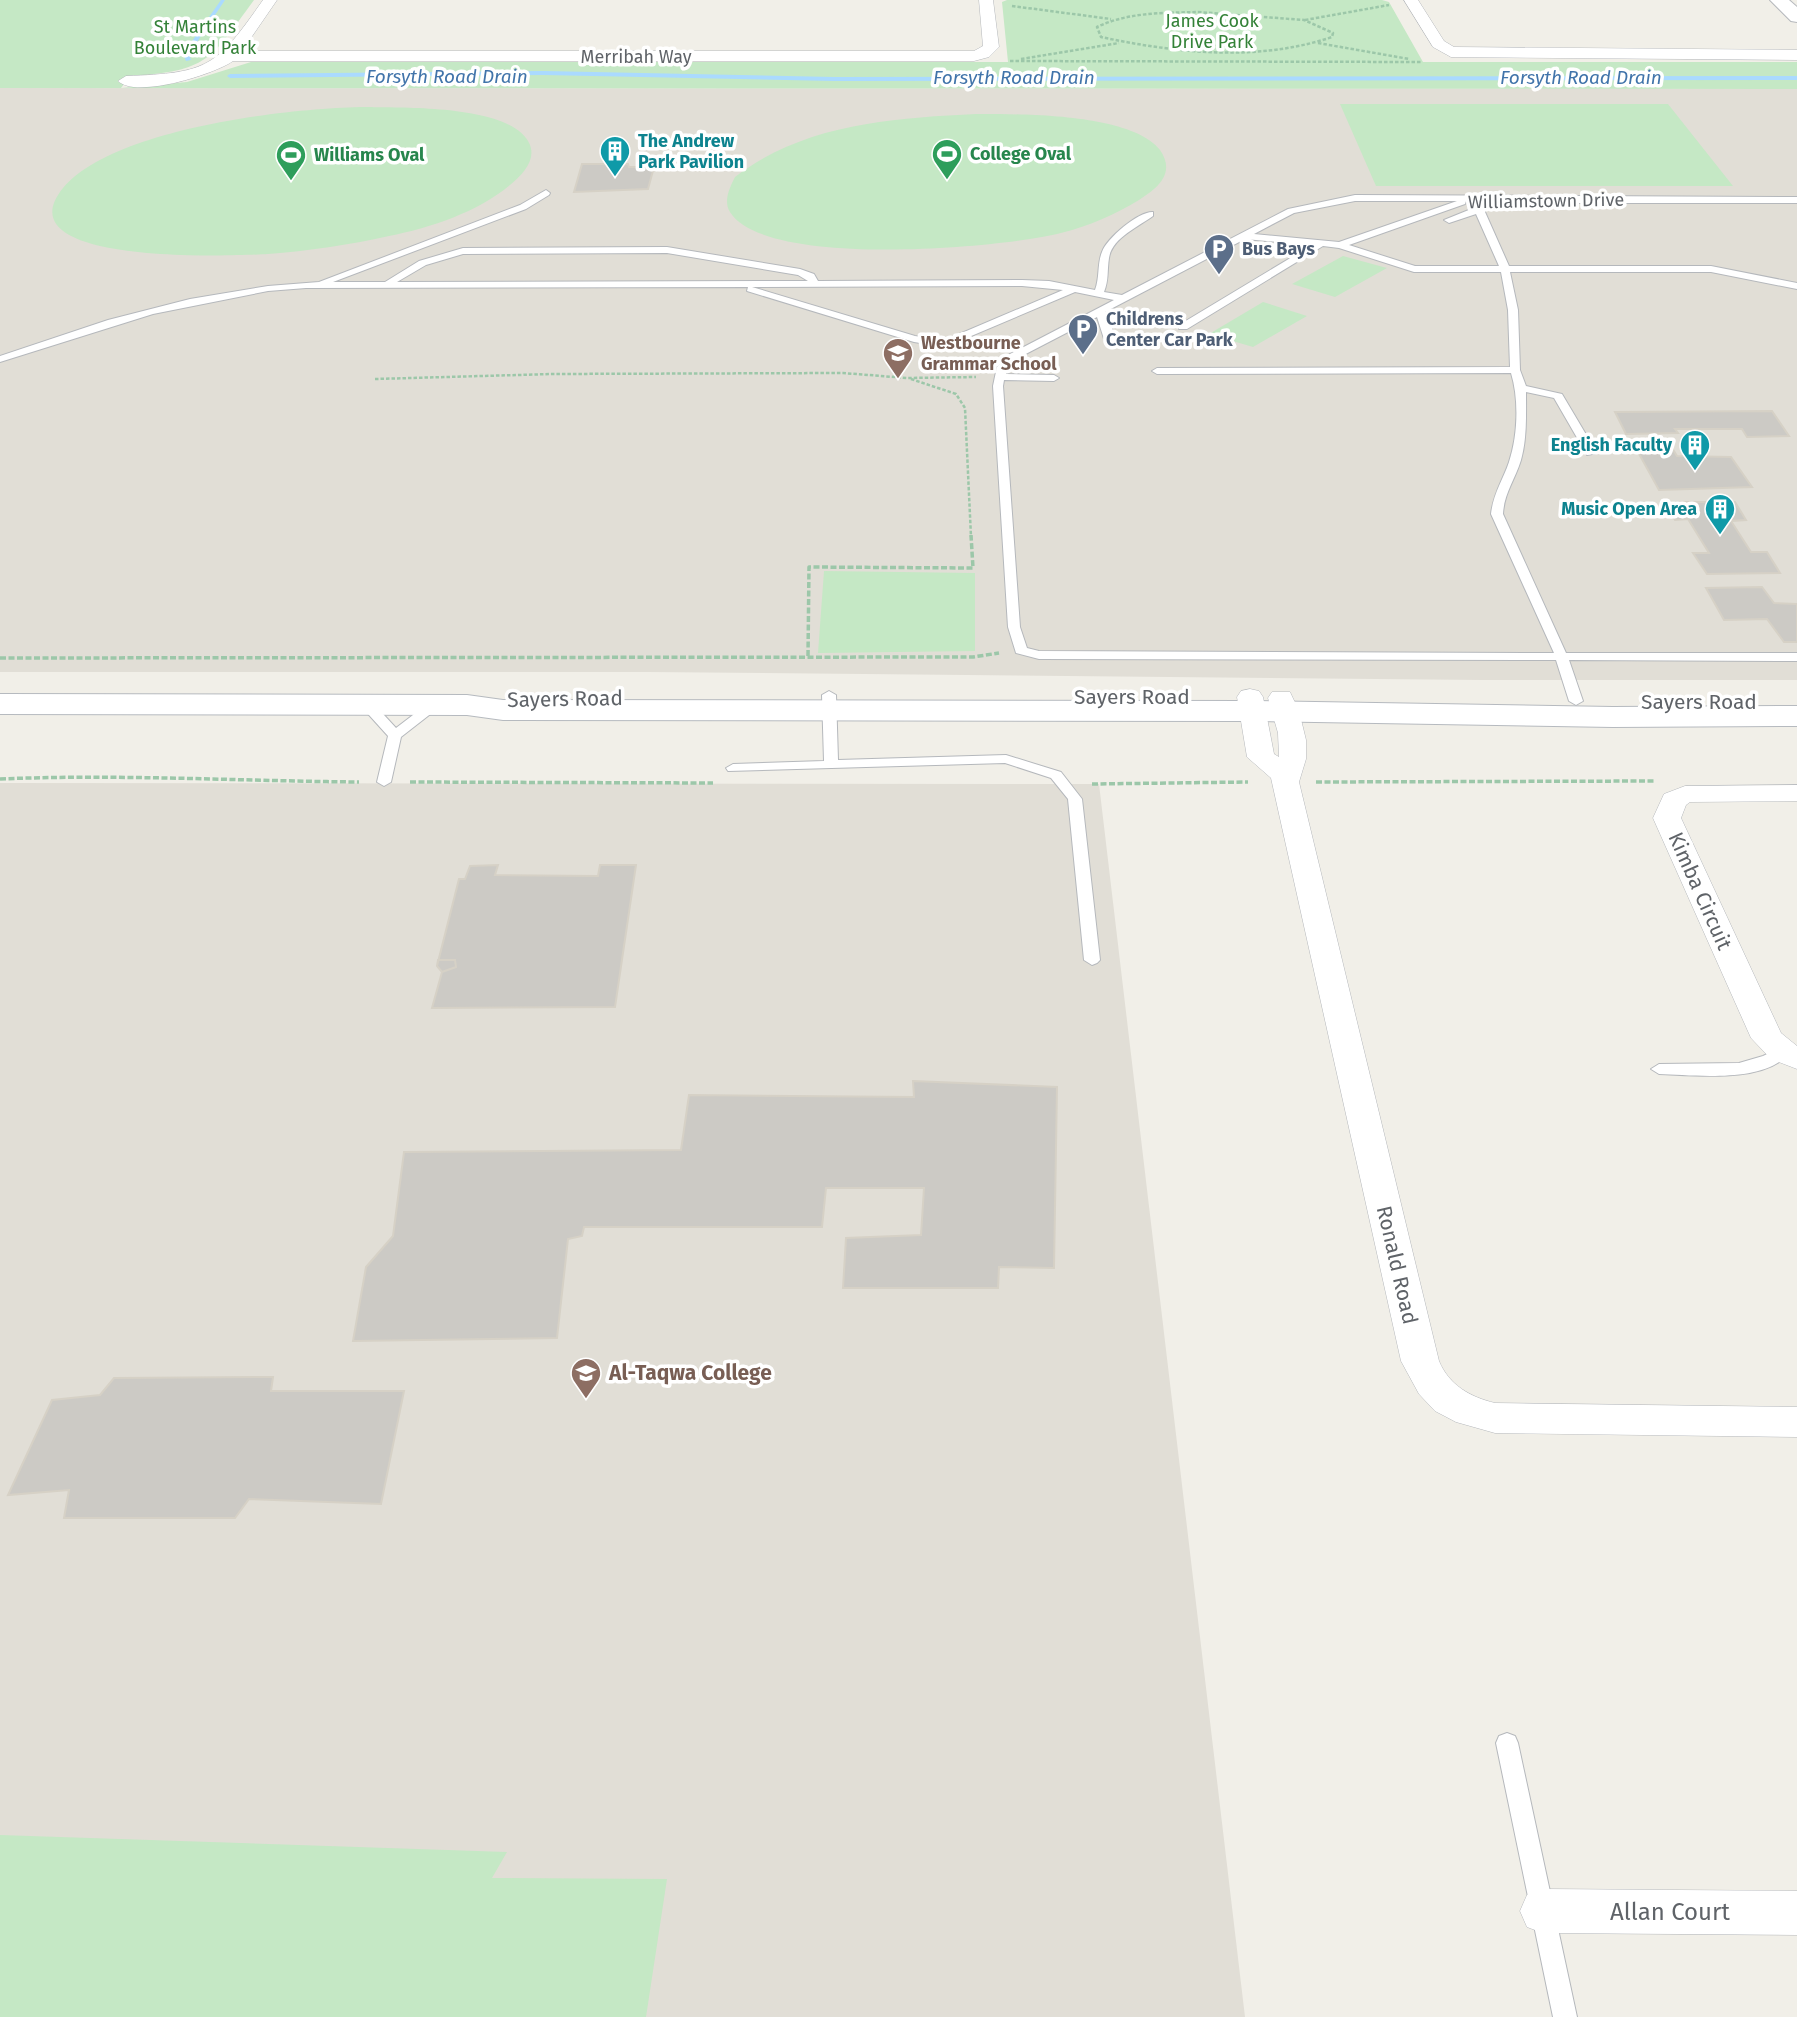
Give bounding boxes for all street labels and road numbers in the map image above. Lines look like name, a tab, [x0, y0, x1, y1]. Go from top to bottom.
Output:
street label: Merribah Way	[580, 46, 692, 68]
street label: Williamstown Drive	[1468, 189, 1624, 213]
street label: Sayers Road	[1074, 684, 1190, 710]
street label: Sayers Road	[507, 685, 623, 713]
street label: Sayers Road	[1641, 689, 1757, 715]
street label: Kimba Circuit	[1662, 828, 1738, 954]
street label: Ronald Road	[1371, 1203, 1423, 1327]
street label: Allan Court	[1610, 1898, 1730, 1926]

